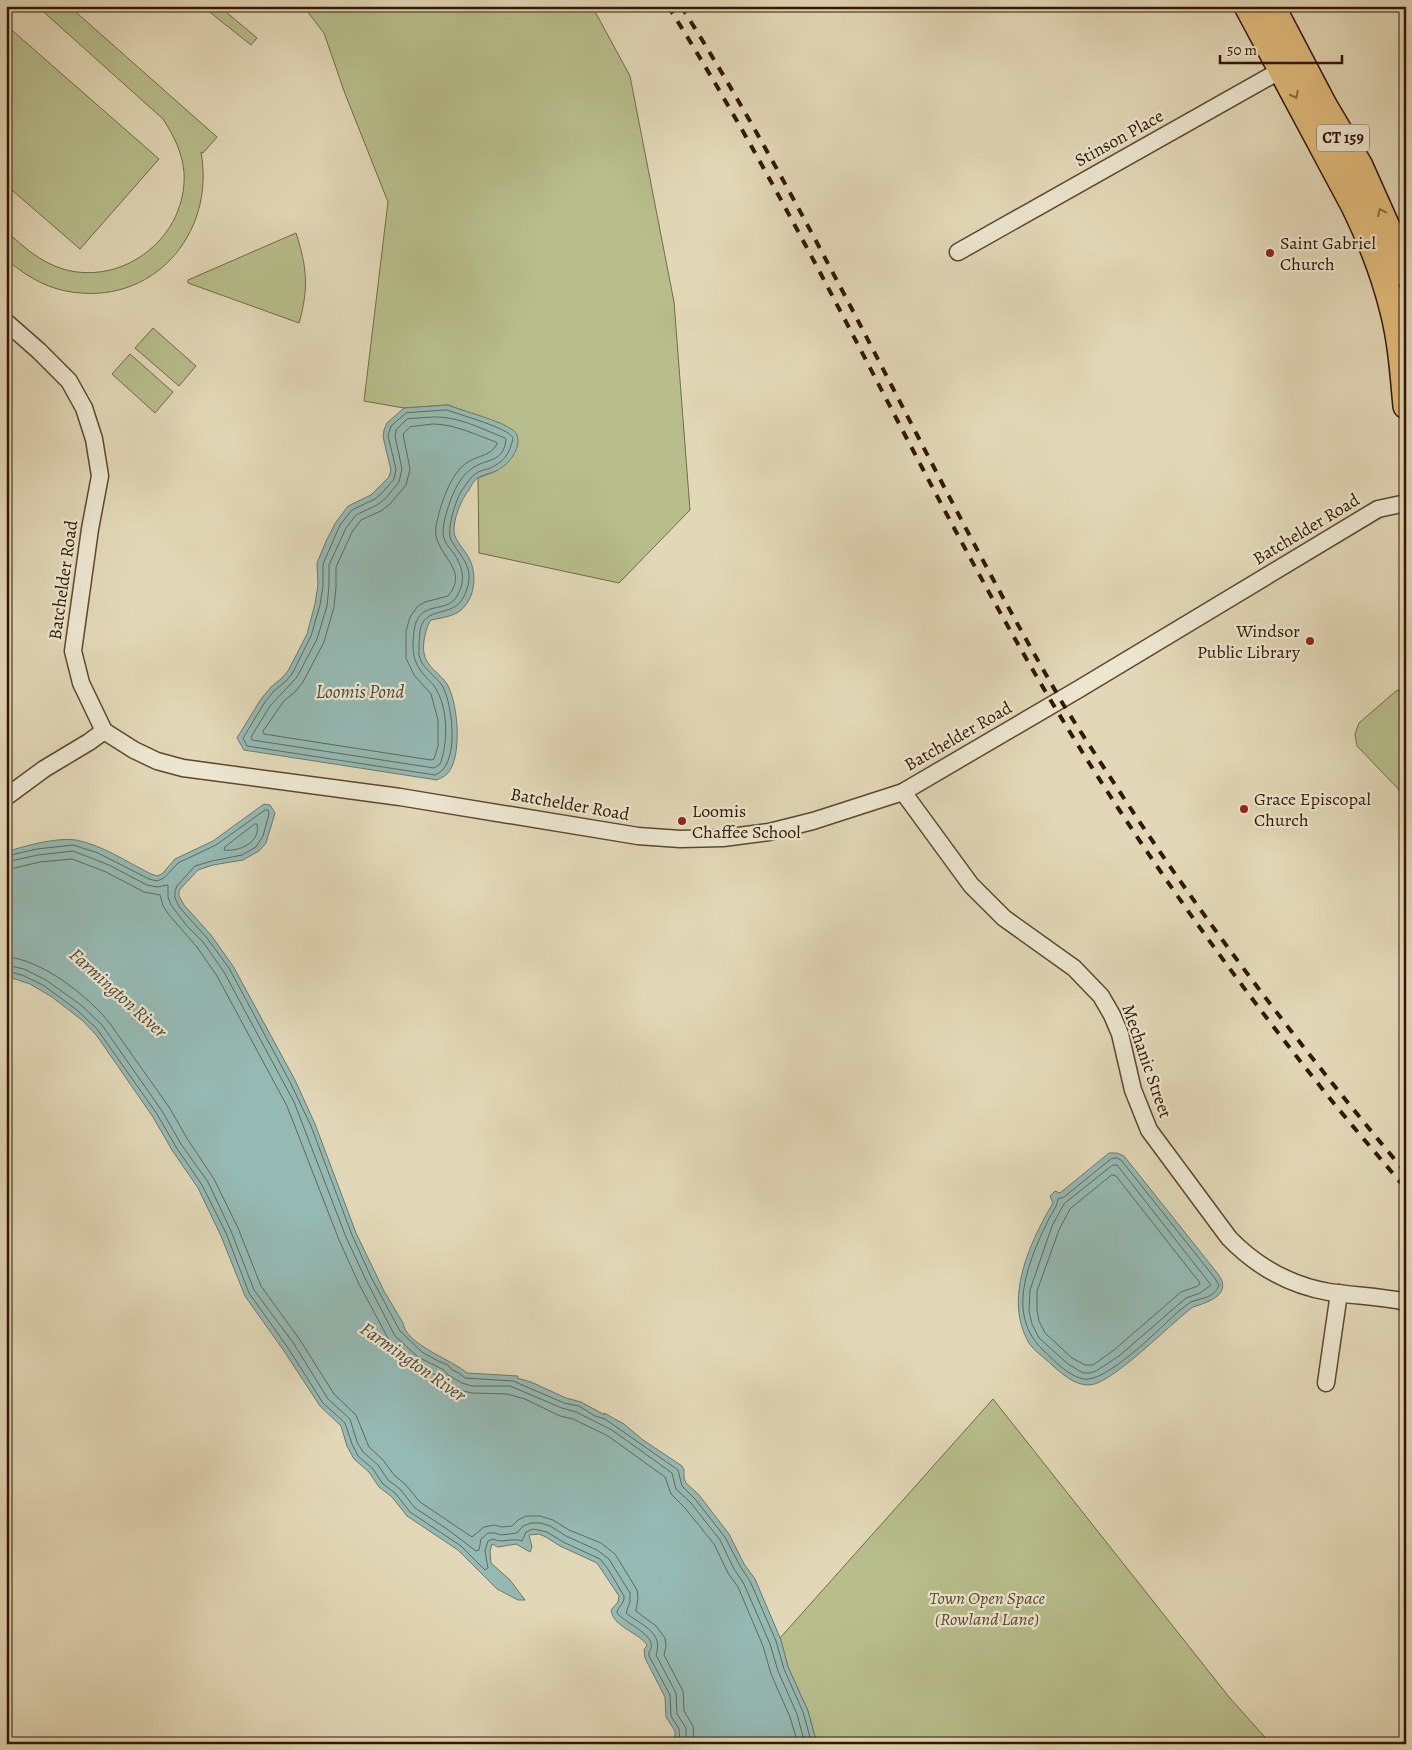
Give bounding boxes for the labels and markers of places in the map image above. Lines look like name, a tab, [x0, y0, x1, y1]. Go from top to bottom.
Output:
place label: Saint Gabriel Church	[1280, 231, 1376, 276]
marker: Saint Gabriel Church	[1264, 247, 1276, 259]
place label: Windsor Public Library	[1197, 619, 1301, 664]
marker: Windsor Public Library	[1304, 635, 1316, 647]
place label: Grace Episcopal Church	[1254, 787, 1371, 832]
place label: Loomis Chaffee School	[692, 799, 801, 844]
marker: Grace Episcopal Church	[1238, 803, 1250, 815]
marker: Loomis Chaffee School	[676, 815, 688, 827]

